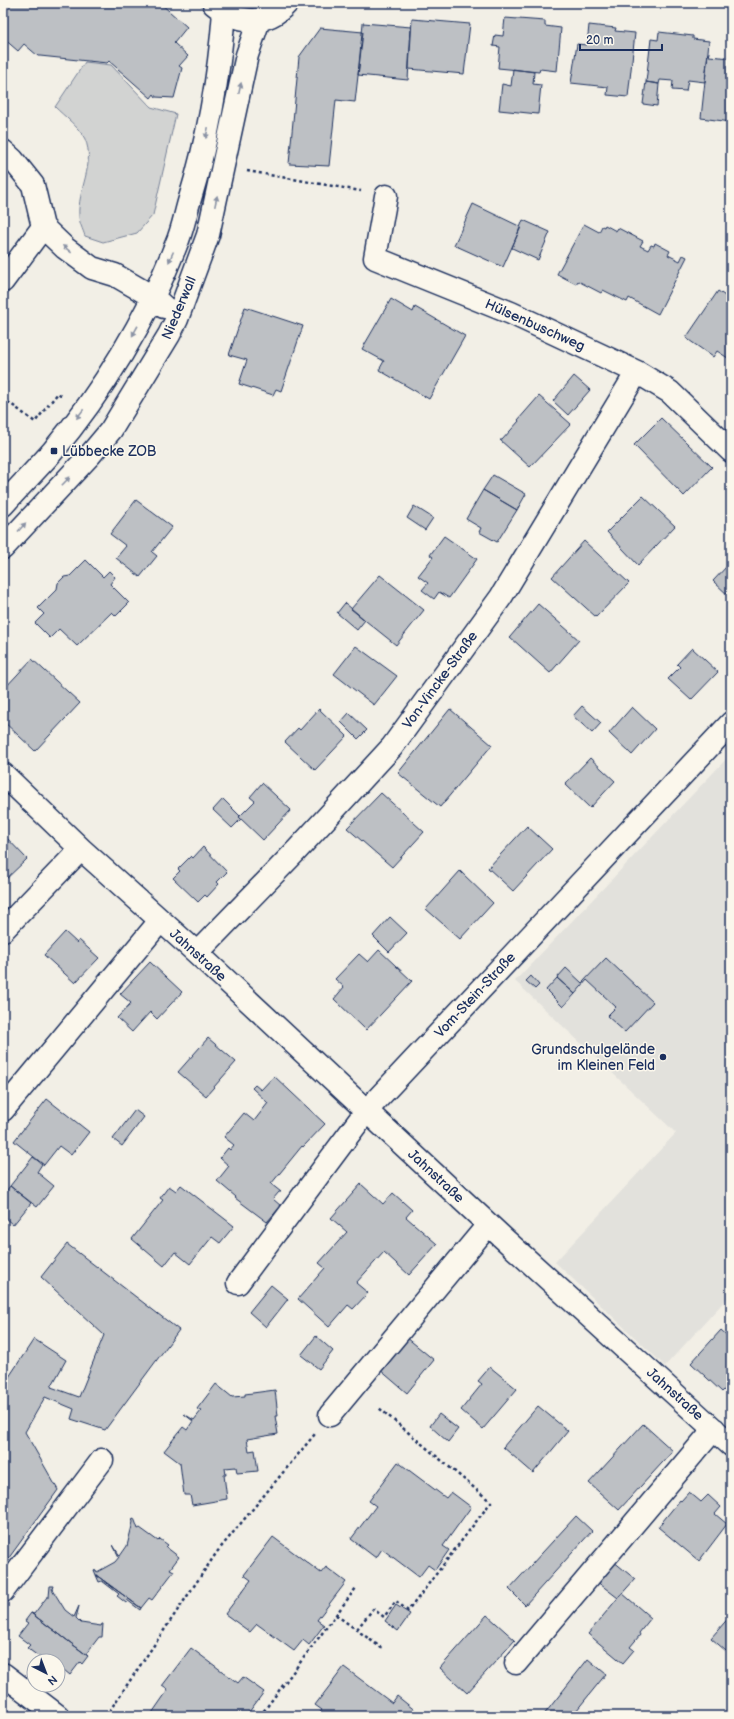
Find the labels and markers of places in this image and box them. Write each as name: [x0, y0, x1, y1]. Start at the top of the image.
place label: Lübbecke ZOB: [62, 443, 157, 460]
marker: Lübbecke ZOB: [49, 446, 59, 456]
place label: Grundschulgelände im Kleinen Feld: [531, 1041, 655, 1074]
marker: Grundschulgelände im Kleinen Feld: [658, 1052, 668, 1062]

